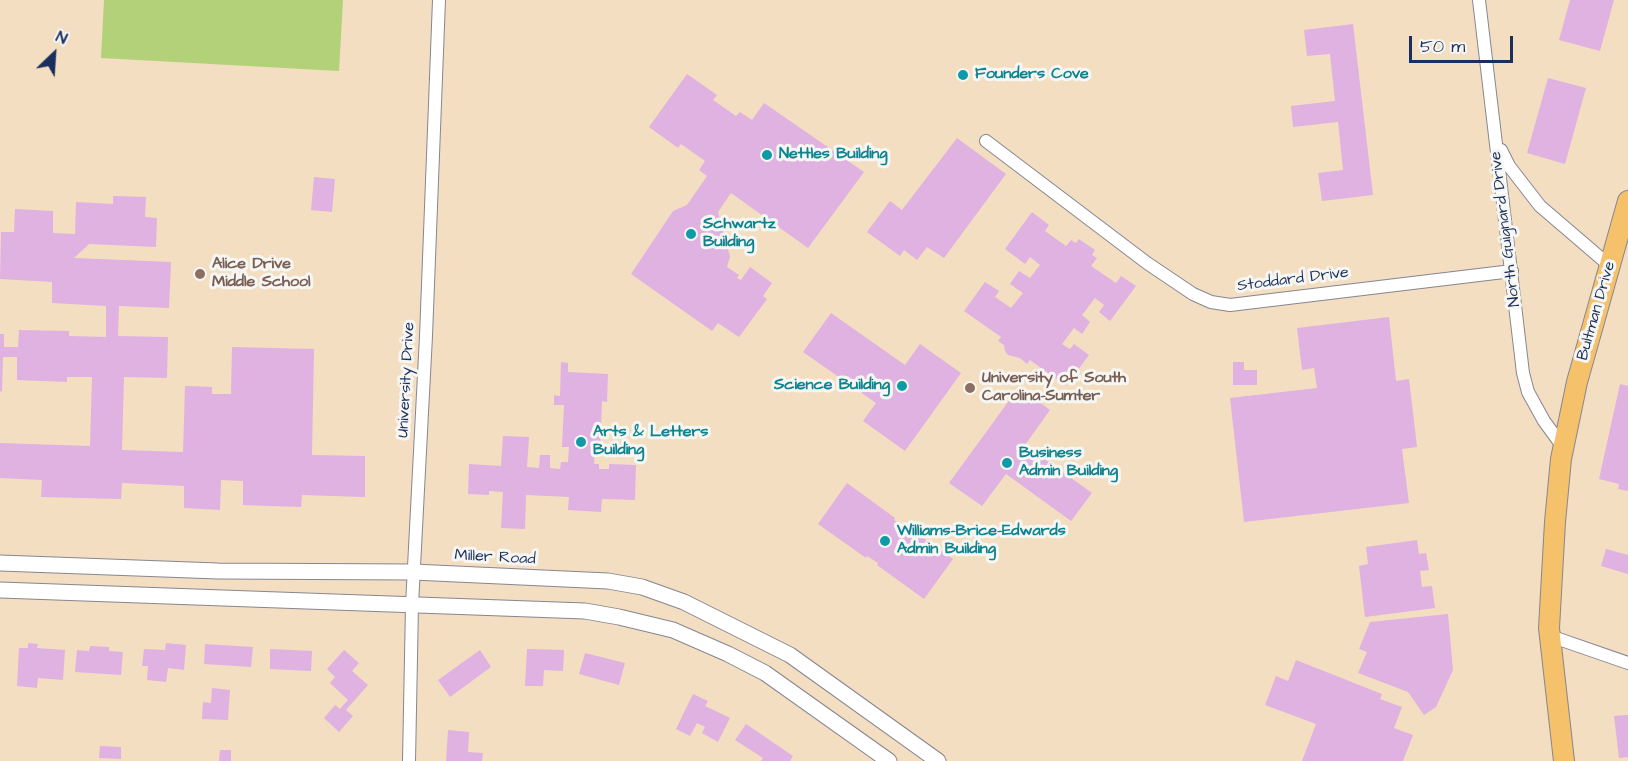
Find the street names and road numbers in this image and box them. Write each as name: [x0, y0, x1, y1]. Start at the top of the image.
street label: North Guignard Drive: [1487, 150, 1525, 308]
street label: Bultman Drive: [1574, 259, 1620, 363]
street label: Stoddard Drive: [1236, 264, 1350, 296]
street label: University Drive: [394, 322, 420, 438]
street label: Miller Road: [454, 546, 536, 570]

